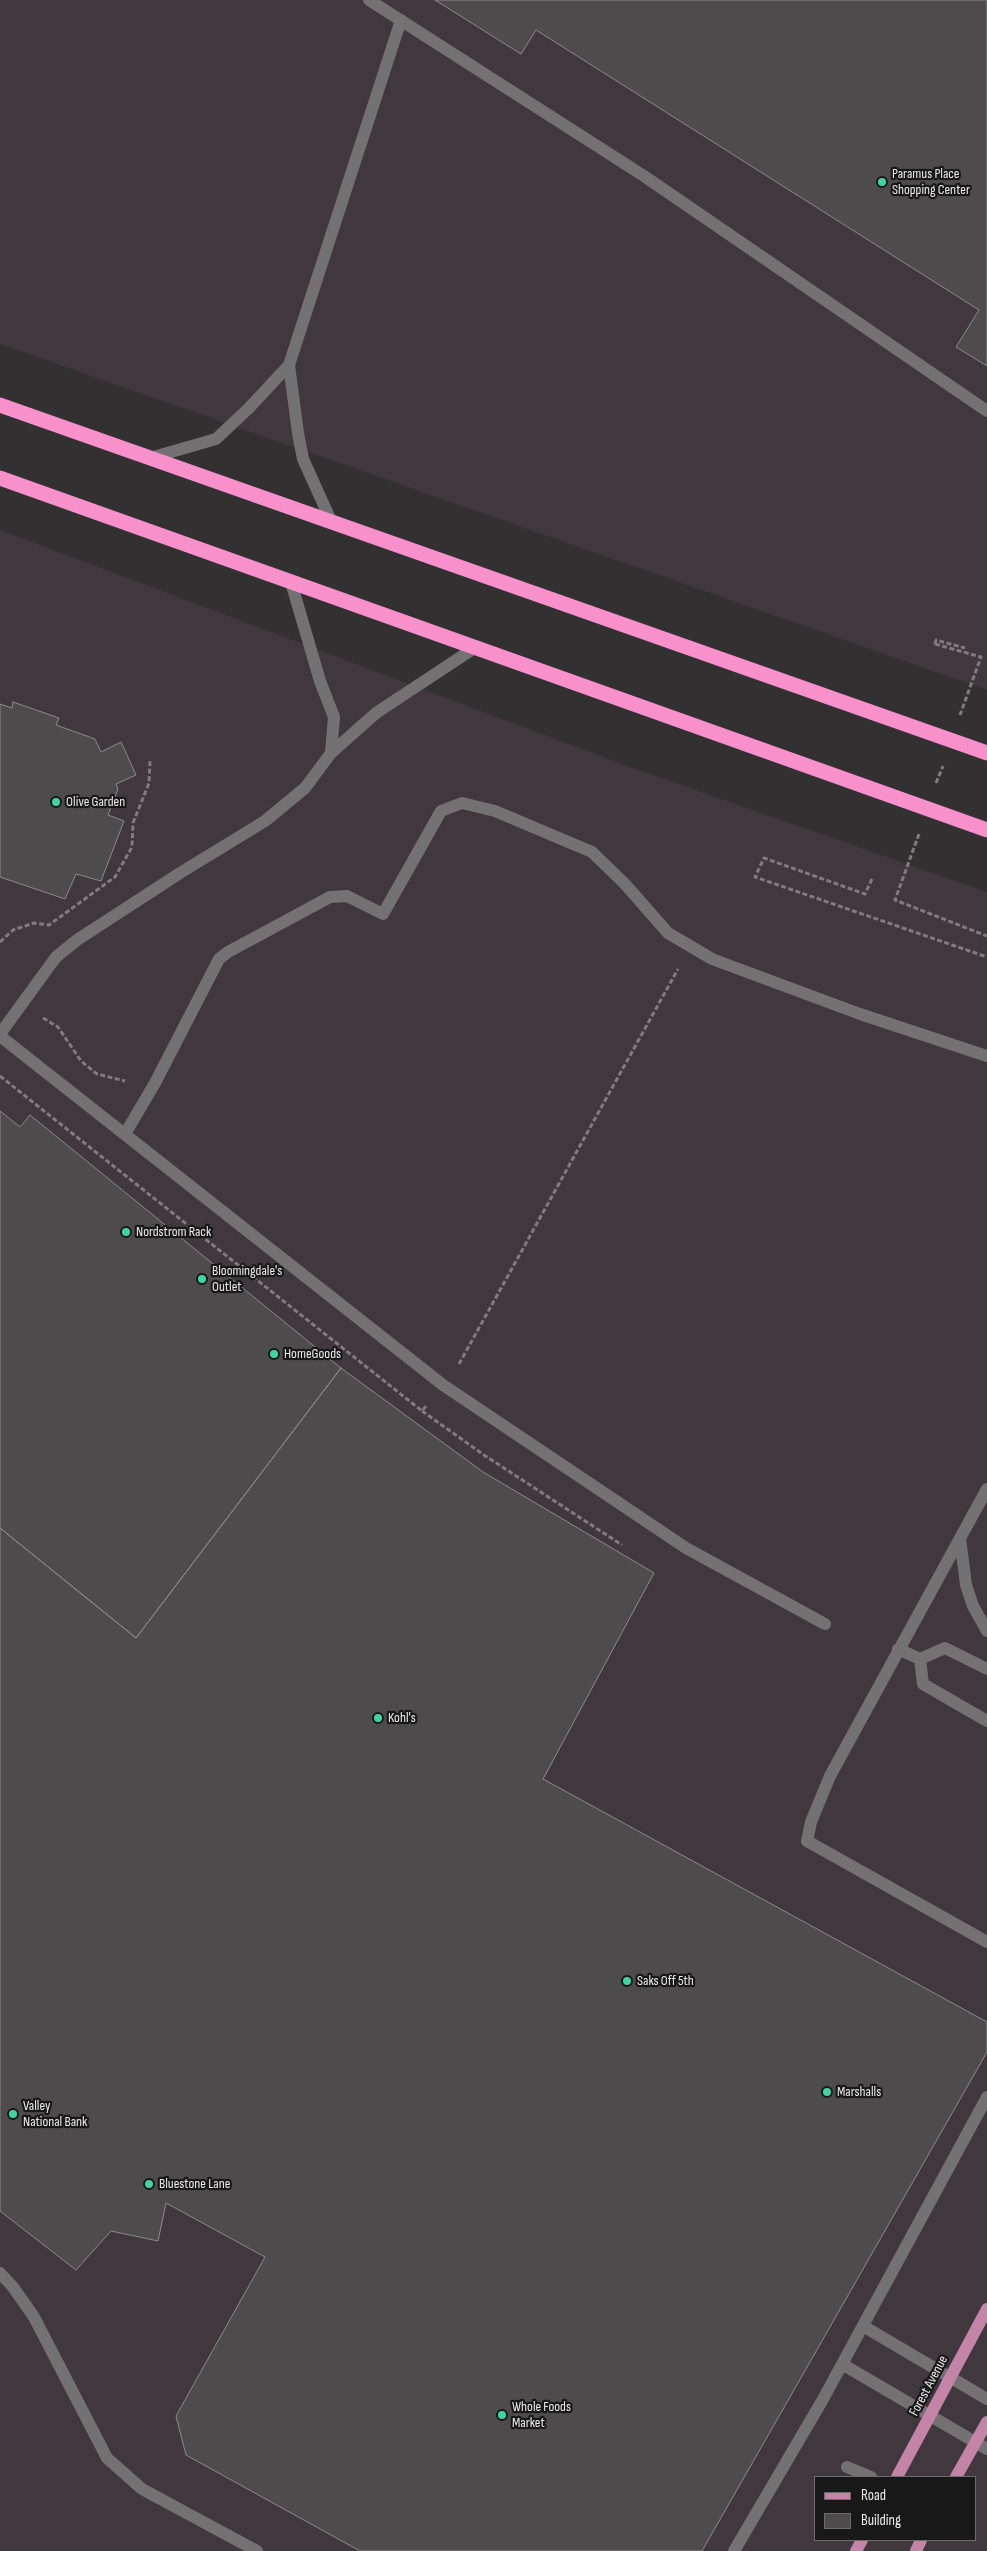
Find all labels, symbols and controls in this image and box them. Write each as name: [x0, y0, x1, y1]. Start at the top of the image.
place label: Paramus Place Shopping Center: [892, 166, 970, 198]
marker: Paramus Place Shopping Center: [876, 176, 888, 188]
place label: Olive Garden: [66, 794, 125, 810]
marker: Olive Garden: [50, 796, 62, 808]
place label: Nordstrom Rack: [136, 1224, 211, 1240]
marker: Nordstrom Rack: [120, 1226, 132, 1238]
place label: Bloomingdale's Outlet: [212, 1263, 282, 1295]
marker: Bloomingdale's Outlet: [196, 1273, 208, 1285]
place label: HomeGoods: [284, 1346, 341, 1362]
marker: HomeGoods: [268, 1348, 280, 1360]
place label: Kohl's: [388, 1710, 416, 1726]
marker: Kohl's: [372, 1712, 384, 1724]
place label: Saks Off 5th: [637, 1973, 694, 1989]
marker: Saks Off 5th: [621, 1975, 633, 1987]
place label: Marshalls: [837, 2084, 881, 2100]
marker: Marshalls: [821, 2086, 833, 2098]
place label: Valley National Bank: [23, 2098, 87, 2130]
marker: Valley National Bank: [7, 2108, 19, 2120]
place label: Bluestone Lane: [159, 2176, 230, 2192]
marker: Bluestone Lane: [143, 2178, 155, 2190]
street label: Forest Avenue: [906, 2353, 952, 2419]
place label: Whole Foods Market: [512, 2399, 571, 2432]
marker: Whole Foods Market: [496, 2409, 508, 2421]
legend: [814, 2476, 977, 2541]
text: Road: [861, 2486, 886, 2505]
text: Building: [861, 2511, 901, 2530]

